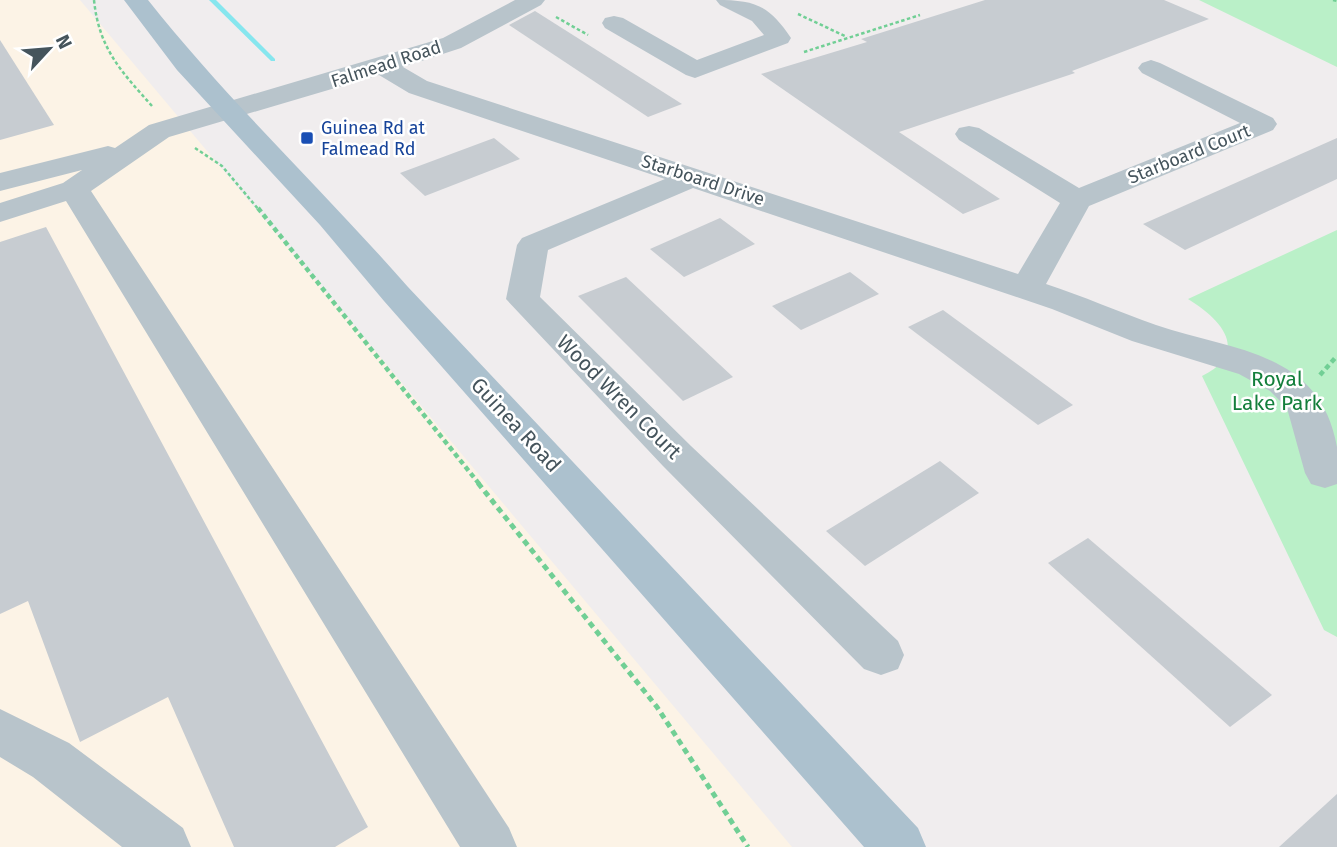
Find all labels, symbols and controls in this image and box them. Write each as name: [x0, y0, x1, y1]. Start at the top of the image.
north arrow: [14, 14, 84, 84]
text: N: [51, 31, 77, 52]
street label: Falmead Road: [328, 36, 444, 92]
place label: Guinea Rd at Falmead Rd: [321, 117, 426, 160]
street label: Starboard Court: [1125, 119, 1254, 189]
marker: Guinea Rd at Falmead Rd: [299, 130, 315, 146]
street label: Starboard Drive: [639, 150, 767, 210]
street label: Wood Wren Court: [551, 329, 687, 465]
park label: Royal Lake Park: [1232, 366, 1323, 416]
street label: Guinea Road: [465, 372, 567, 478]

